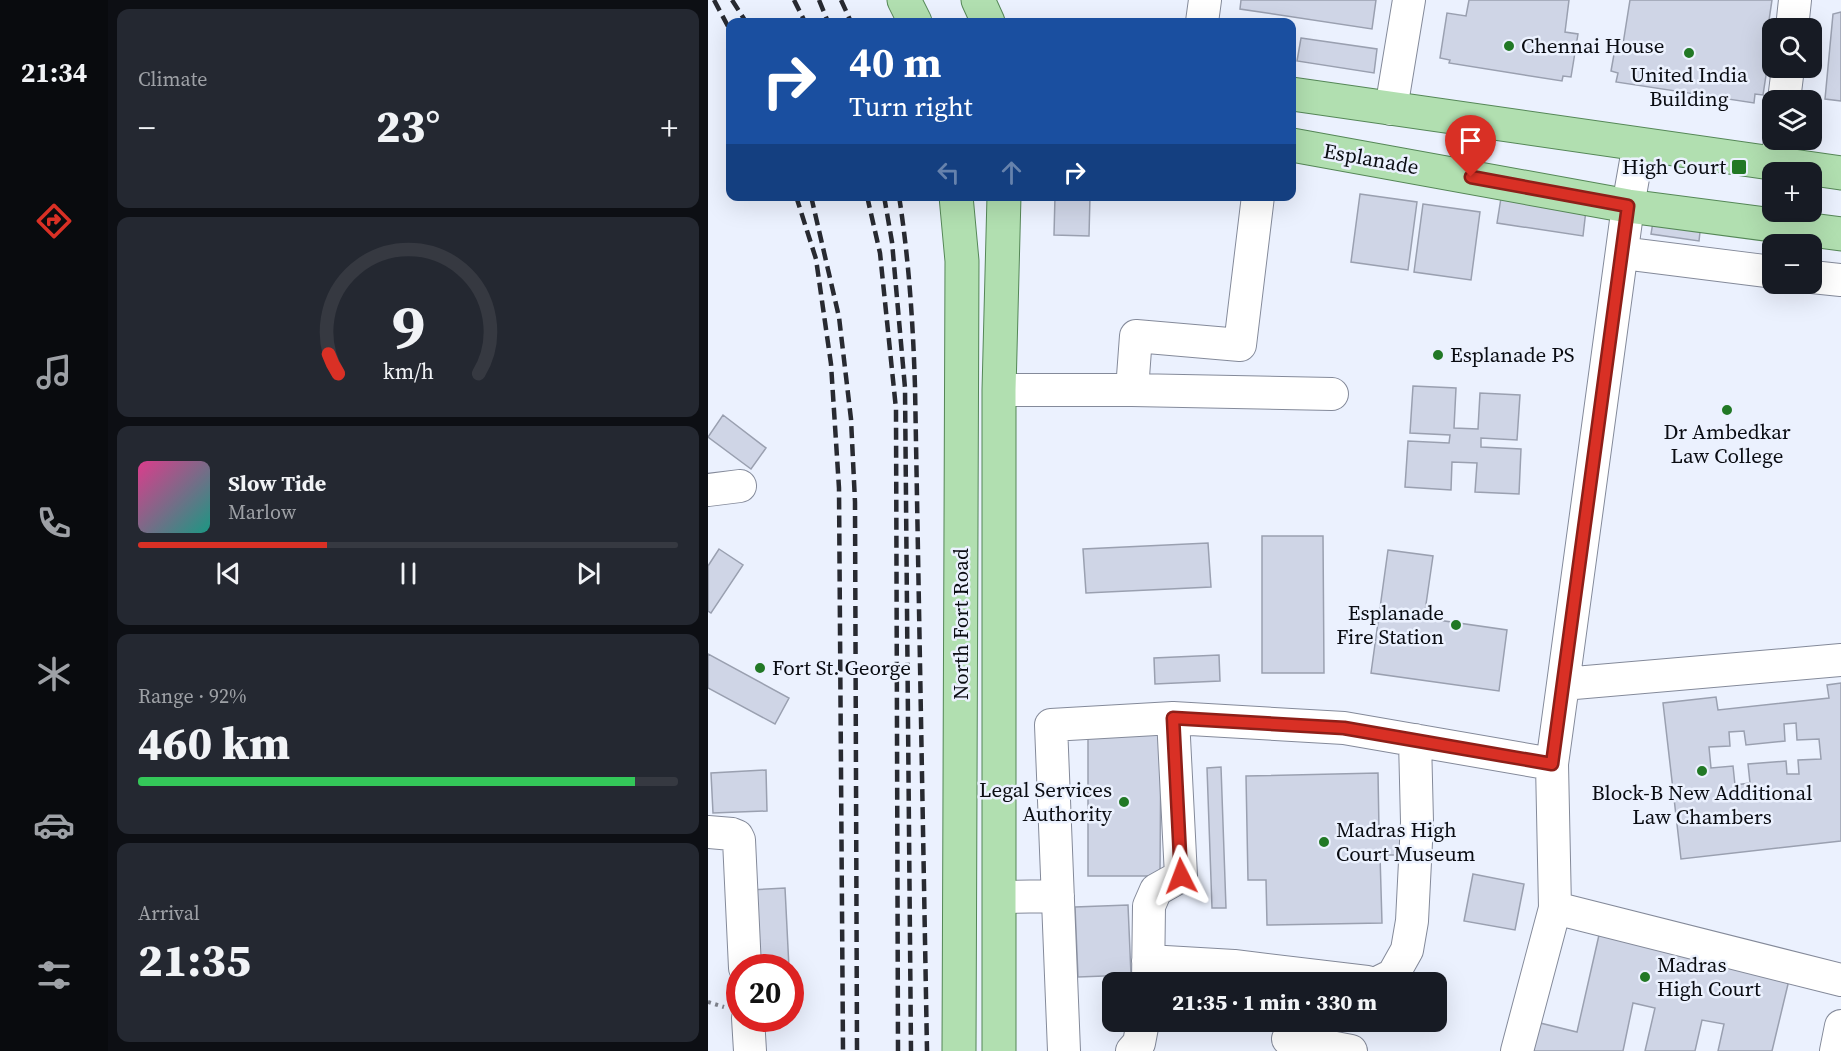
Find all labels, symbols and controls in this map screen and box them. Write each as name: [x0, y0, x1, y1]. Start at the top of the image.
map controls: [1762, 18, 1822, 294]
button: search: [1762, 18, 1822, 78]
place label: Chennai House: [1521, 31, 1664, 60]
text: 40 m: [849, 33, 942, 91]
marker: Chennai House: [1502, 39, 1516, 53]
icon: right: [750, 42, 828, 120]
marker: United India Building: [1682, 46, 1696, 60]
text: 21:34: [21, 54, 87, 91]
place label: United India Building: [1630, 60, 1748, 113]
text: Climate: [138, 65, 207, 93]
text: Turn right: [849, 88, 973, 125]
button: layers: [1762, 90, 1822, 150]
text: 23°: [376, 95, 440, 157]
text: −: [138, 105, 156, 150]
text: +: [660, 105, 678, 150]
pin: [1445, 115, 1496, 177]
icon: arrive: [1454, 124, 1487, 157]
street label: Esplanade: [1321, 136, 1421, 181]
place label: High Court: [1622, 152, 1726, 181]
icon: left: [932, 156, 965, 189]
icon: ahead: [995, 156, 1028, 189]
icon: right: [1058, 156, 1091, 189]
marker: High Court: [1730, 158, 1748, 176]
button: +: [1762, 162, 1822, 222]
icon: directions: [33, 200, 75, 242]
button: −: [1762, 234, 1822, 294]
text: 9: [391, 283, 425, 369]
place label: Esplanade PS: [1450, 340, 1575, 369]
marker: Esplanade PS: [1431, 348, 1445, 362]
icon: music: [33, 351, 75, 393]
text: km/h: [382, 358, 434, 387]
marker: Dr Ambedkar Law College: [1720, 403, 1734, 417]
place label: Dr Ambedkar Law College: [1663, 417, 1791, 470]
text: Slow Tide: [228, 468, 326, 498]
text: Marlow: [228, 498, 296, 526]
icon: phone: [33, 502, 75, 544]
street label: North Fort Road: [946, 548, 975, 700]
icon: previous: [212, 557, 245, 590]
icon: pause: [392, 557, 425, 590]
icon: next: [572, 557, 605, 590]
place label: Esplanade Fire Station: [1336, 598, 1444, 651]
marker: Esplanade Fire Station: [1449, 618, 1463, 632]
icon: climate: [33, 653, 75, 695]
place label: Fort St. George: [772, 653, 911, 682]
marker: Fort St. George: [753, 661, 767, 675]
text: Range · 92%: [138, 682, 247, 710]
text: 460 km: [138, 712, 290, 774]
marker: Block-B New Additional Law Chambers: [1695, 764, 1709, 778]
place label: Legal Services Authority: [979, 775, 1112, 828]
place label: Block-B New Additional Law Chambers: [1591, 778, 1813, 831]
marker: Legal Services Authority: [1117, 795, 1131, 809]
icon: car: [33, 804, 75, 846]
place label: Madras High Court Museum: [1336, 815, 1476, 868]
marker: Madras High Court Museum: [1317, 835, 1331, 849]
position arrow: [1149, 844, 1213, 908]
text: Arrival: [138, 899, 200, 927]
text: 21:35: [138, 929, 251, 991]
place label: Madras High Court: [1657, 950, 1761, 1003]
icon: filters: [33, 954, 75, 996]
speed limit sign: 20: [726, 954, 804, 1032]
marker: Madras High Court: [1638, 970, 1652, 984]
text: 21:35 · 1 min · 330 m: [1172, 987, 1377, 1017]

